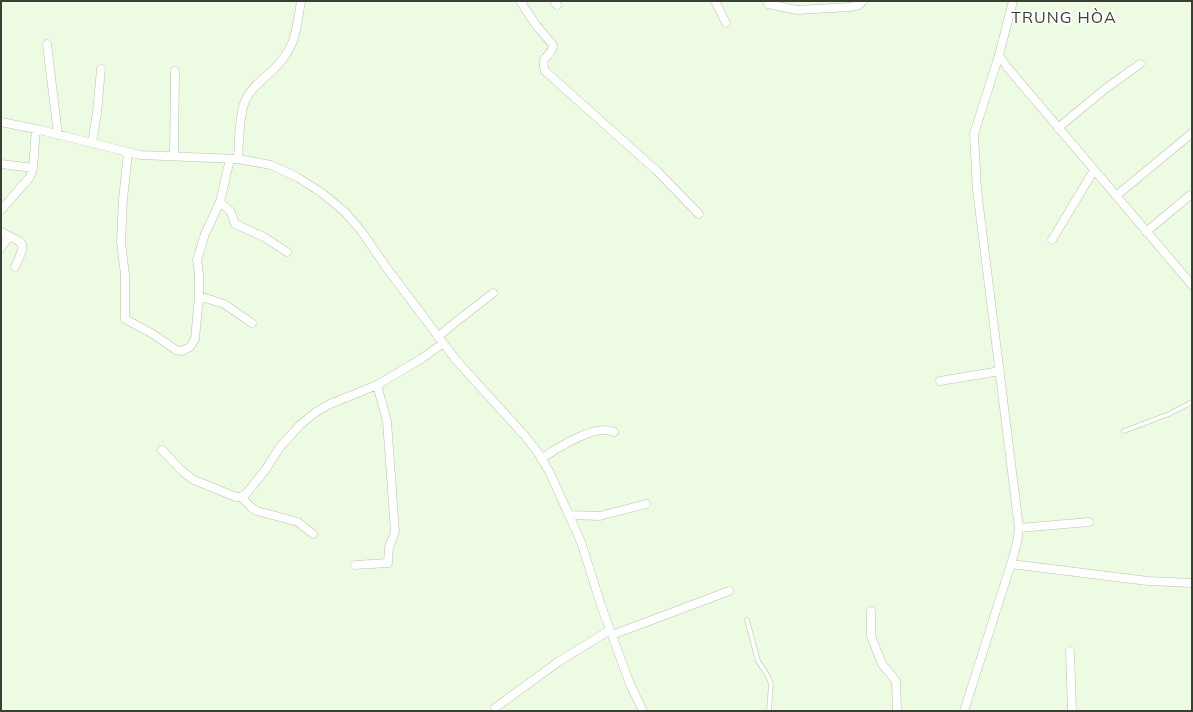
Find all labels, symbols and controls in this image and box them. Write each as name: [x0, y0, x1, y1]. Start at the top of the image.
district label: TRUNG HÒA: [1011, 7, 1117, 27]

